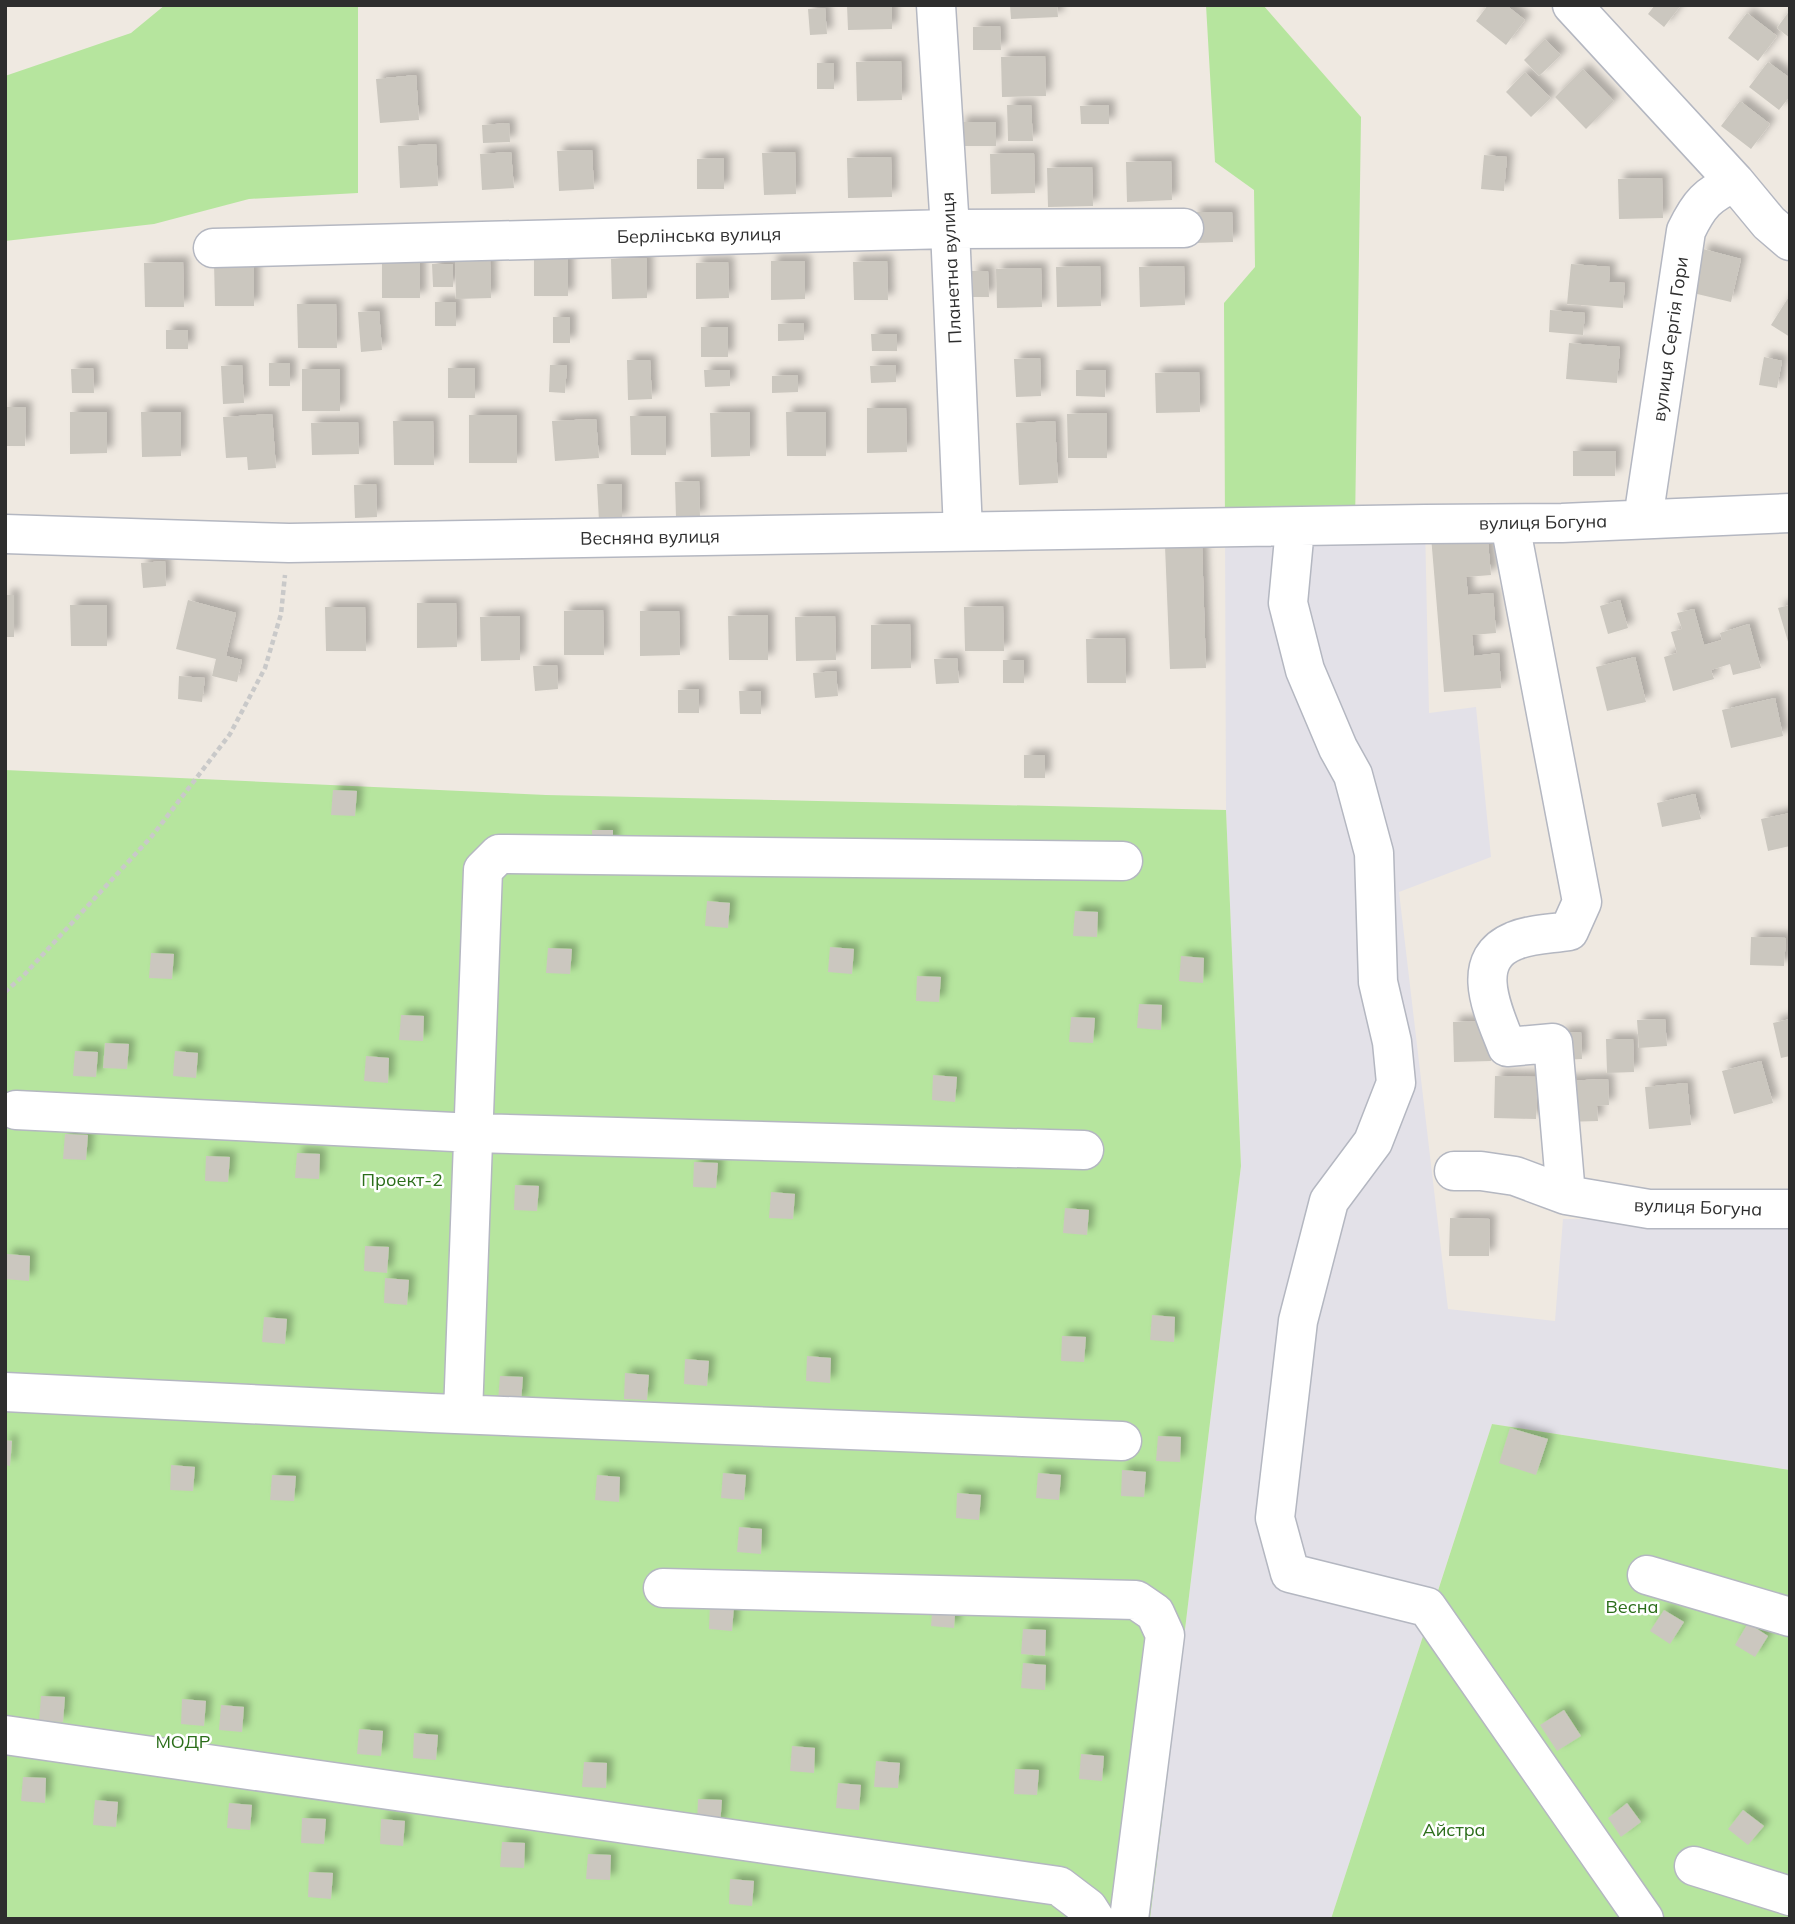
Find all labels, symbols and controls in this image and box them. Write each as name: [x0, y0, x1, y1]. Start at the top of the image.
street label: Планетна вулиця: [936, 191, 966, 345]
street label: Берлінська вулиця: [617, 222, 781, 248]
street label: вулиця Сергія Гори: [1647, 255, 1693, 423]
street label: вулиця Богуна: [1479, 509, 1607, 535]
street label: Весняна вулиця: [580, 524, 720, 550]
park label: Проект-2: [361, 1168, 443, 1191]
street label: вулиця Богуна: [1634, 1193, 1762, 1221]
park label: Весна: [1605, 1595, 1659, 1618]
park label: МОДР: [155, 1730, 211, 1753]
park label: Айстра: [1422, 1818, 1486, 1841]

